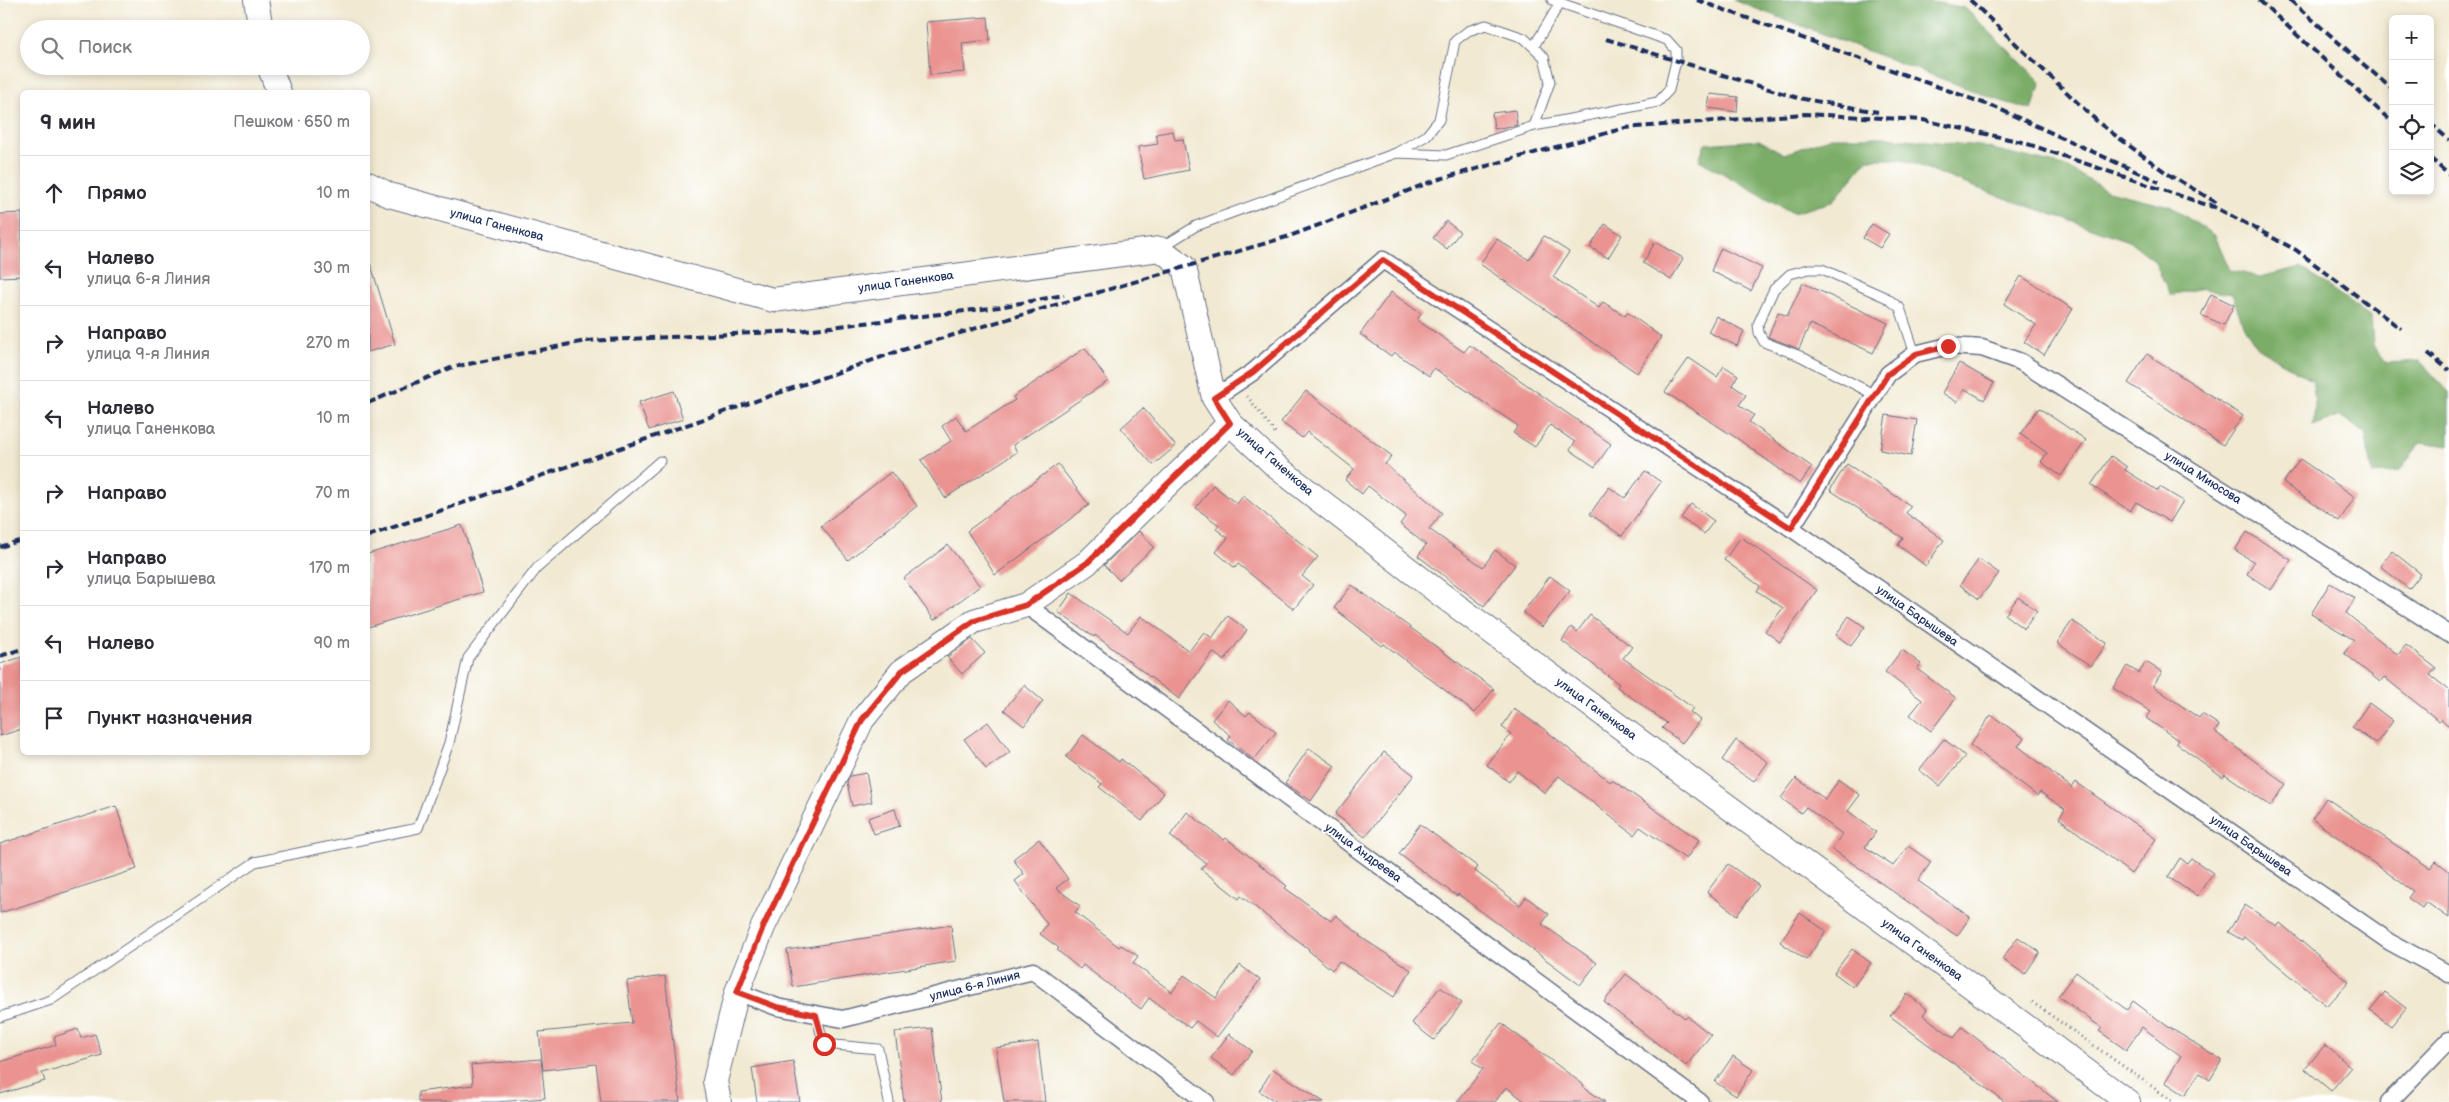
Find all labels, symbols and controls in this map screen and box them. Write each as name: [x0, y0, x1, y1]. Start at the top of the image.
map controls: [2389, 15, 2434, 195]
button: +: [2389, 15, 2434, 60]
search box: [20, 20, 370, 75]
icon: search: [38, 34, 66, 62]
text: Поиск: [78, 36, 132, 59]
button: −: [2389, 60, 2434, 105]
button: locate: [2389, 105, 2434, 150]
text: 9 мин: [40, 110, 96, 135]
text: Пешком · 650 m: [233, 113, 350, 132]
button: layers: [2389, 150, 2434, 195]
icon: ahead: [40, 179, 68, 207]
text: Прямо: [87, 182, 147, 205]
text: 10 m: [317, 184, 350, 203]
street label: улица Ганенкова: [449, 205, 545, 245]
text: Налево: [87, 247, 154, 270]
icon: left: [40, 254, 68, 282]
text: 30 m: [313, 259, 350, 278]
street label: улица Ганенкова: [857, 268, 955, 296]
text: улица 6-я Линия: [87, 270, 210, 289]
text: Направо: [87, 322, 167, 345]
icon: right: [40, 329, 68, 357]
text: 270 m: [306, 334, 350, 353]
route end: [1937, 335, 1960, 358]
text: улица 9-я Линия: [87, 345, 210, 364]
text: Налево: [87, 397, 154, 420]
icon: left: [40, 404, 68, 432]
text: 10 m: [317, 409, 350, 428]
text: улица Ганенкова: [87, 420, 215, 439]
street label: улица Ганенкова: [1234, 425, 1316, 499]
street label: улица Миюсова: [2162, 448, 2244, 508]
icon: right: [40, 479, 68, 507]
text: Направо: [87, 482, 167, 505]
text: 70 m: [315, 484, 350, 503]
text: Направо: [87, 547, 167, 570]
icon: right: [40, 554, 68, 582]
text: 170 m: [309, 559, 350, 578]
text: улица Барышева: [87, 570, 216, 589]
street label: улица Барышева: [1873, 582, 1961, 650]
icon: left: [40, 629, 68, 657]
text: Налево: [87, 632, 154, 655]
text: 90 m: [314, 634, 350, 653]
street label: улица Ганенкова: [1553, 675, 1639, 743]
icon: arrive: [40, 704, 68, 732]
text: Пункт назначения: [87, 707, 252, 730]
street label: улица Барышева: [2207, 812, 2295, 880]
street label: улица Андреева: [1322, 820, 1404, 886]
street label: улица Ганенкова: [1879, 916, 1965, 984]
street label: улица 6-я Линия: [928, 967, 1022, 1004]
route start: [813, 1033, 836, 1056]

